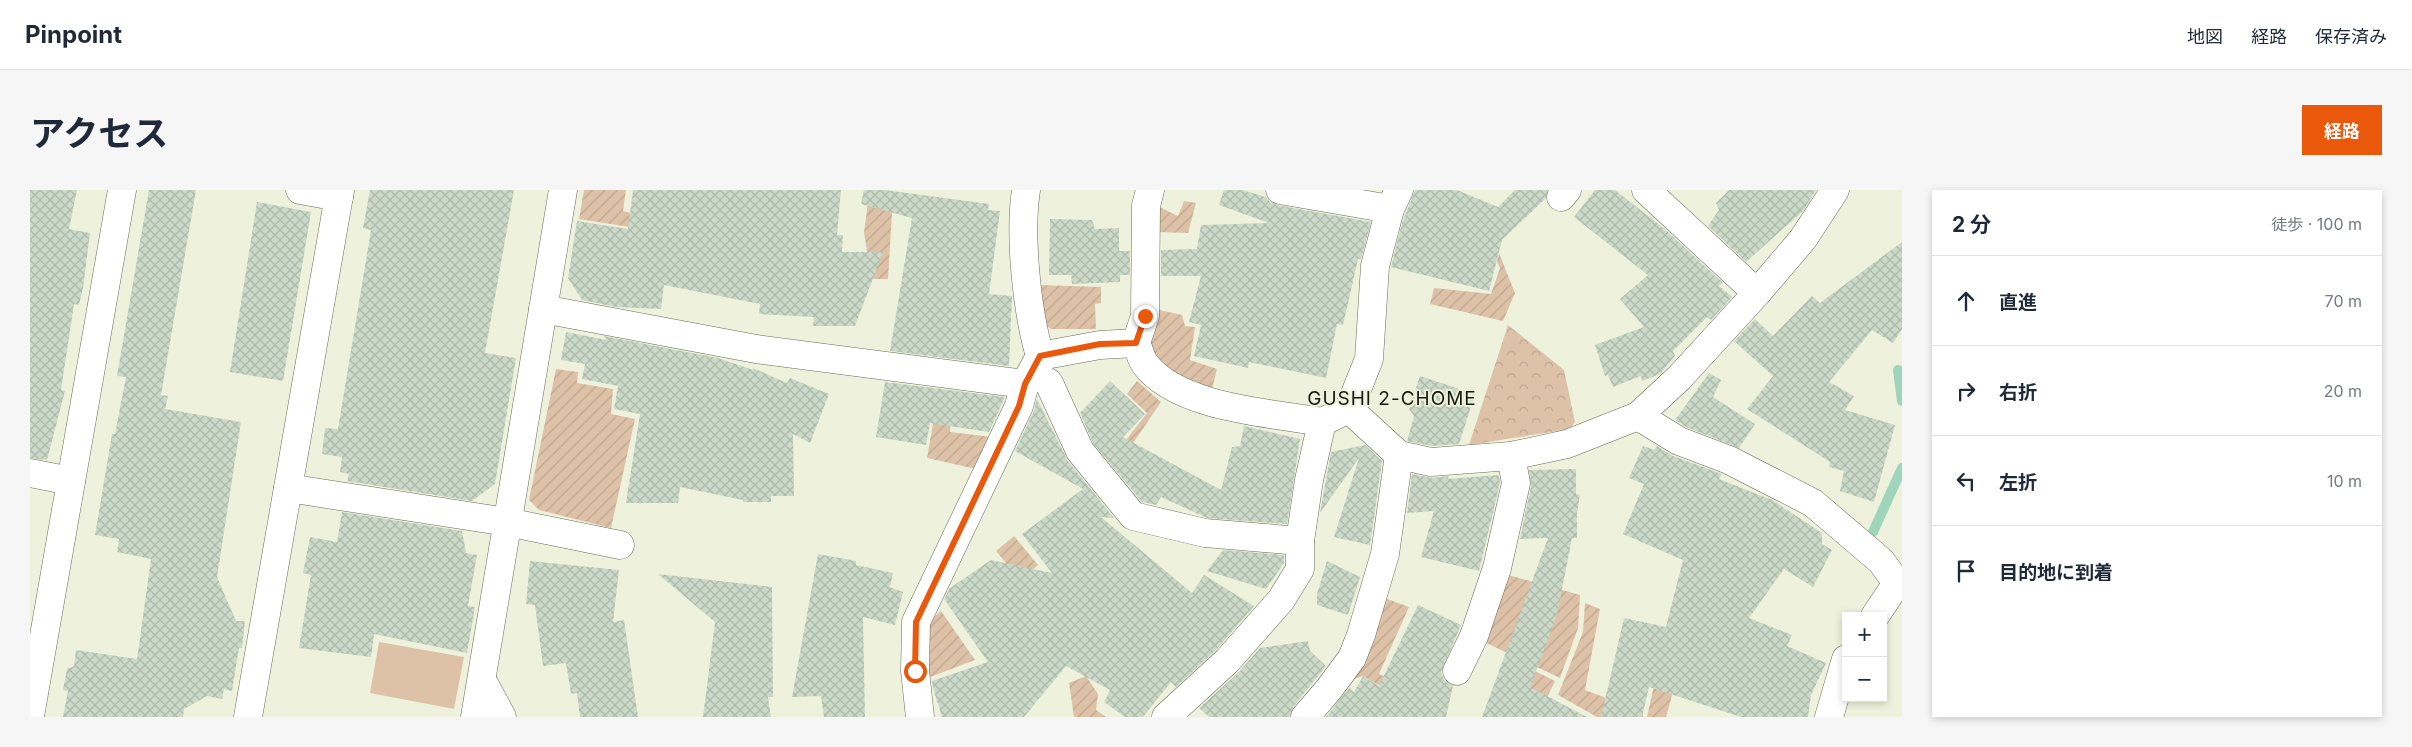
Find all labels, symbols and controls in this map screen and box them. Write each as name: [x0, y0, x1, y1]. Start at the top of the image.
text: Pinpoint: [25, 20, 122, 49]
text: 地図: [2187, 26, 2223, 47]
text: 経路: [2251, 26, 2287, 47]
text: 保存済み: [2315, 26, 2387, 47]
button: 経路: [2302, 105, 2382, 155]
text: アクセス: [30, 112, 168, 154]
text: 2 分: [1952, 212, 1991, 237]
text: 徒歩 · 100 m: [2271, 214, 2362, 234]
icon: ahead: [1952, 287, 1980, 315]
text: 直進: [1999, 291, 2037, 314]
text: 70 m: [2325, 291, 2362, 311]
route end: [1134, 305, 1157, 328]
icon: right: [1952, 377, 1980, 405]
text: 右折: [1999, 381, 2037, 404]
text: 20 m: [2324, 381, 2362, 401]
district label: GUSHI 2-CHOME: [1307, 387, 1477, 410]
icon: left: [1952, 467, 1980, 495]
text: 左折: [1999, 471, 2037, 494]
text: 10 m: [2327, 471, 2362, 491]
icon: arrive: [1952, 557, 1980, 585]
text: 目的地に到着: [1999, 561, 2113, 584]
map controls: [1842, 612, 1887, 702]
button: +: [1842, 612, 1887, 657]
button: −: [1842, 657, 1887, 702]
route start: [904, 660, 927, 683]

